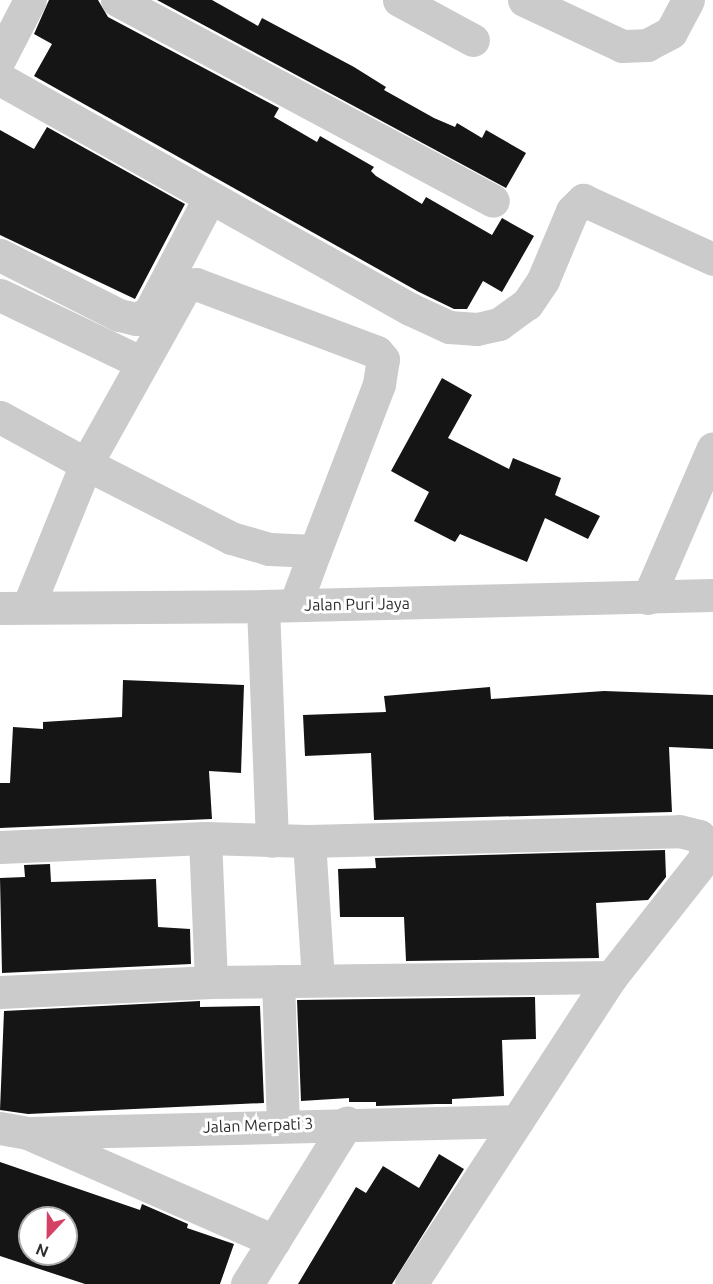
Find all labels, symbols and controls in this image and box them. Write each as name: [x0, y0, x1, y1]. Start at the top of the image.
street label: Jalan Puri Jaya: [304, 593, 410, 615]
street label: Jalan Merpati 3: [202, 1113, 314, 1137]
north arrow: [18, 1206, 78, 1266]
text: N: [33, 1240, 51, 1261]

